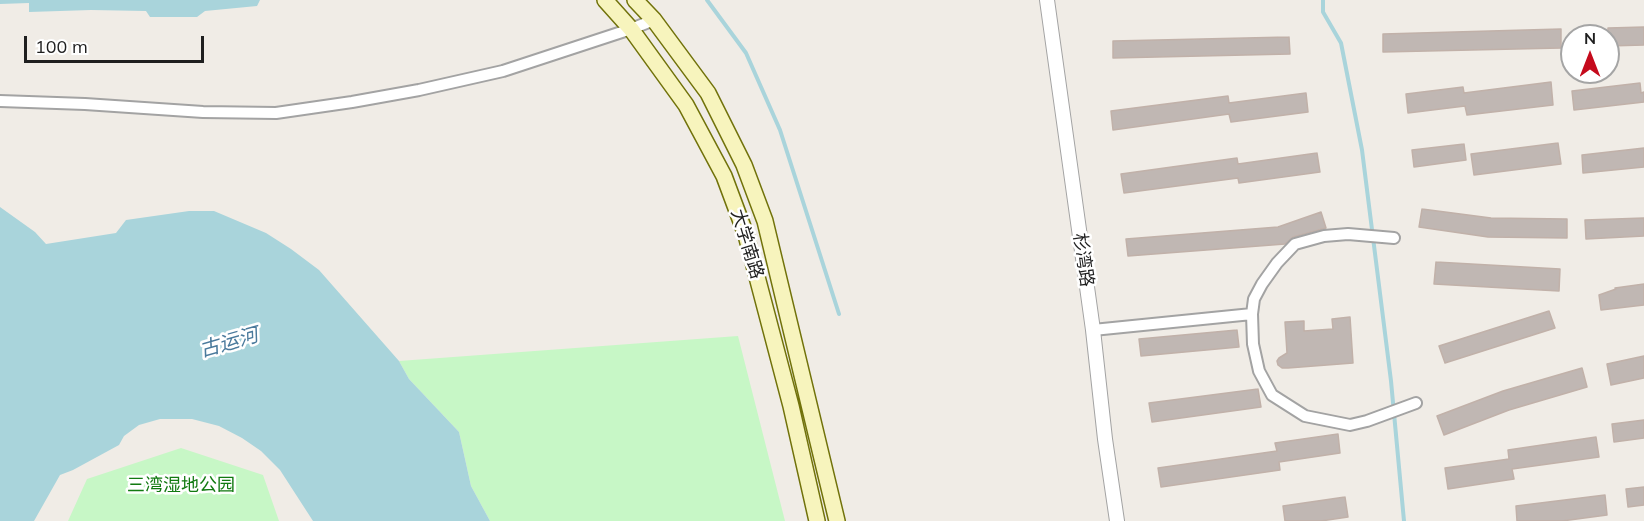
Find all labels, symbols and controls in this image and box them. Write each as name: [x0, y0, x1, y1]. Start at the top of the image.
scale bar: [27, 24, 207, 62]
north arrow: [1560, 24, 1620, 84]
text: N: [1584, 28, 1596, 48]
text: 100 m: [35, 35, 88, 58]
street label: 大学南路: [726, 206, 768, 282]
street label: 杉湾路: [1069, 232, 1097, 288]
water label: 古运河: [197, 323, 261, 363]
park label: 三湾湿地公园: [127, 475, 235, 497]

